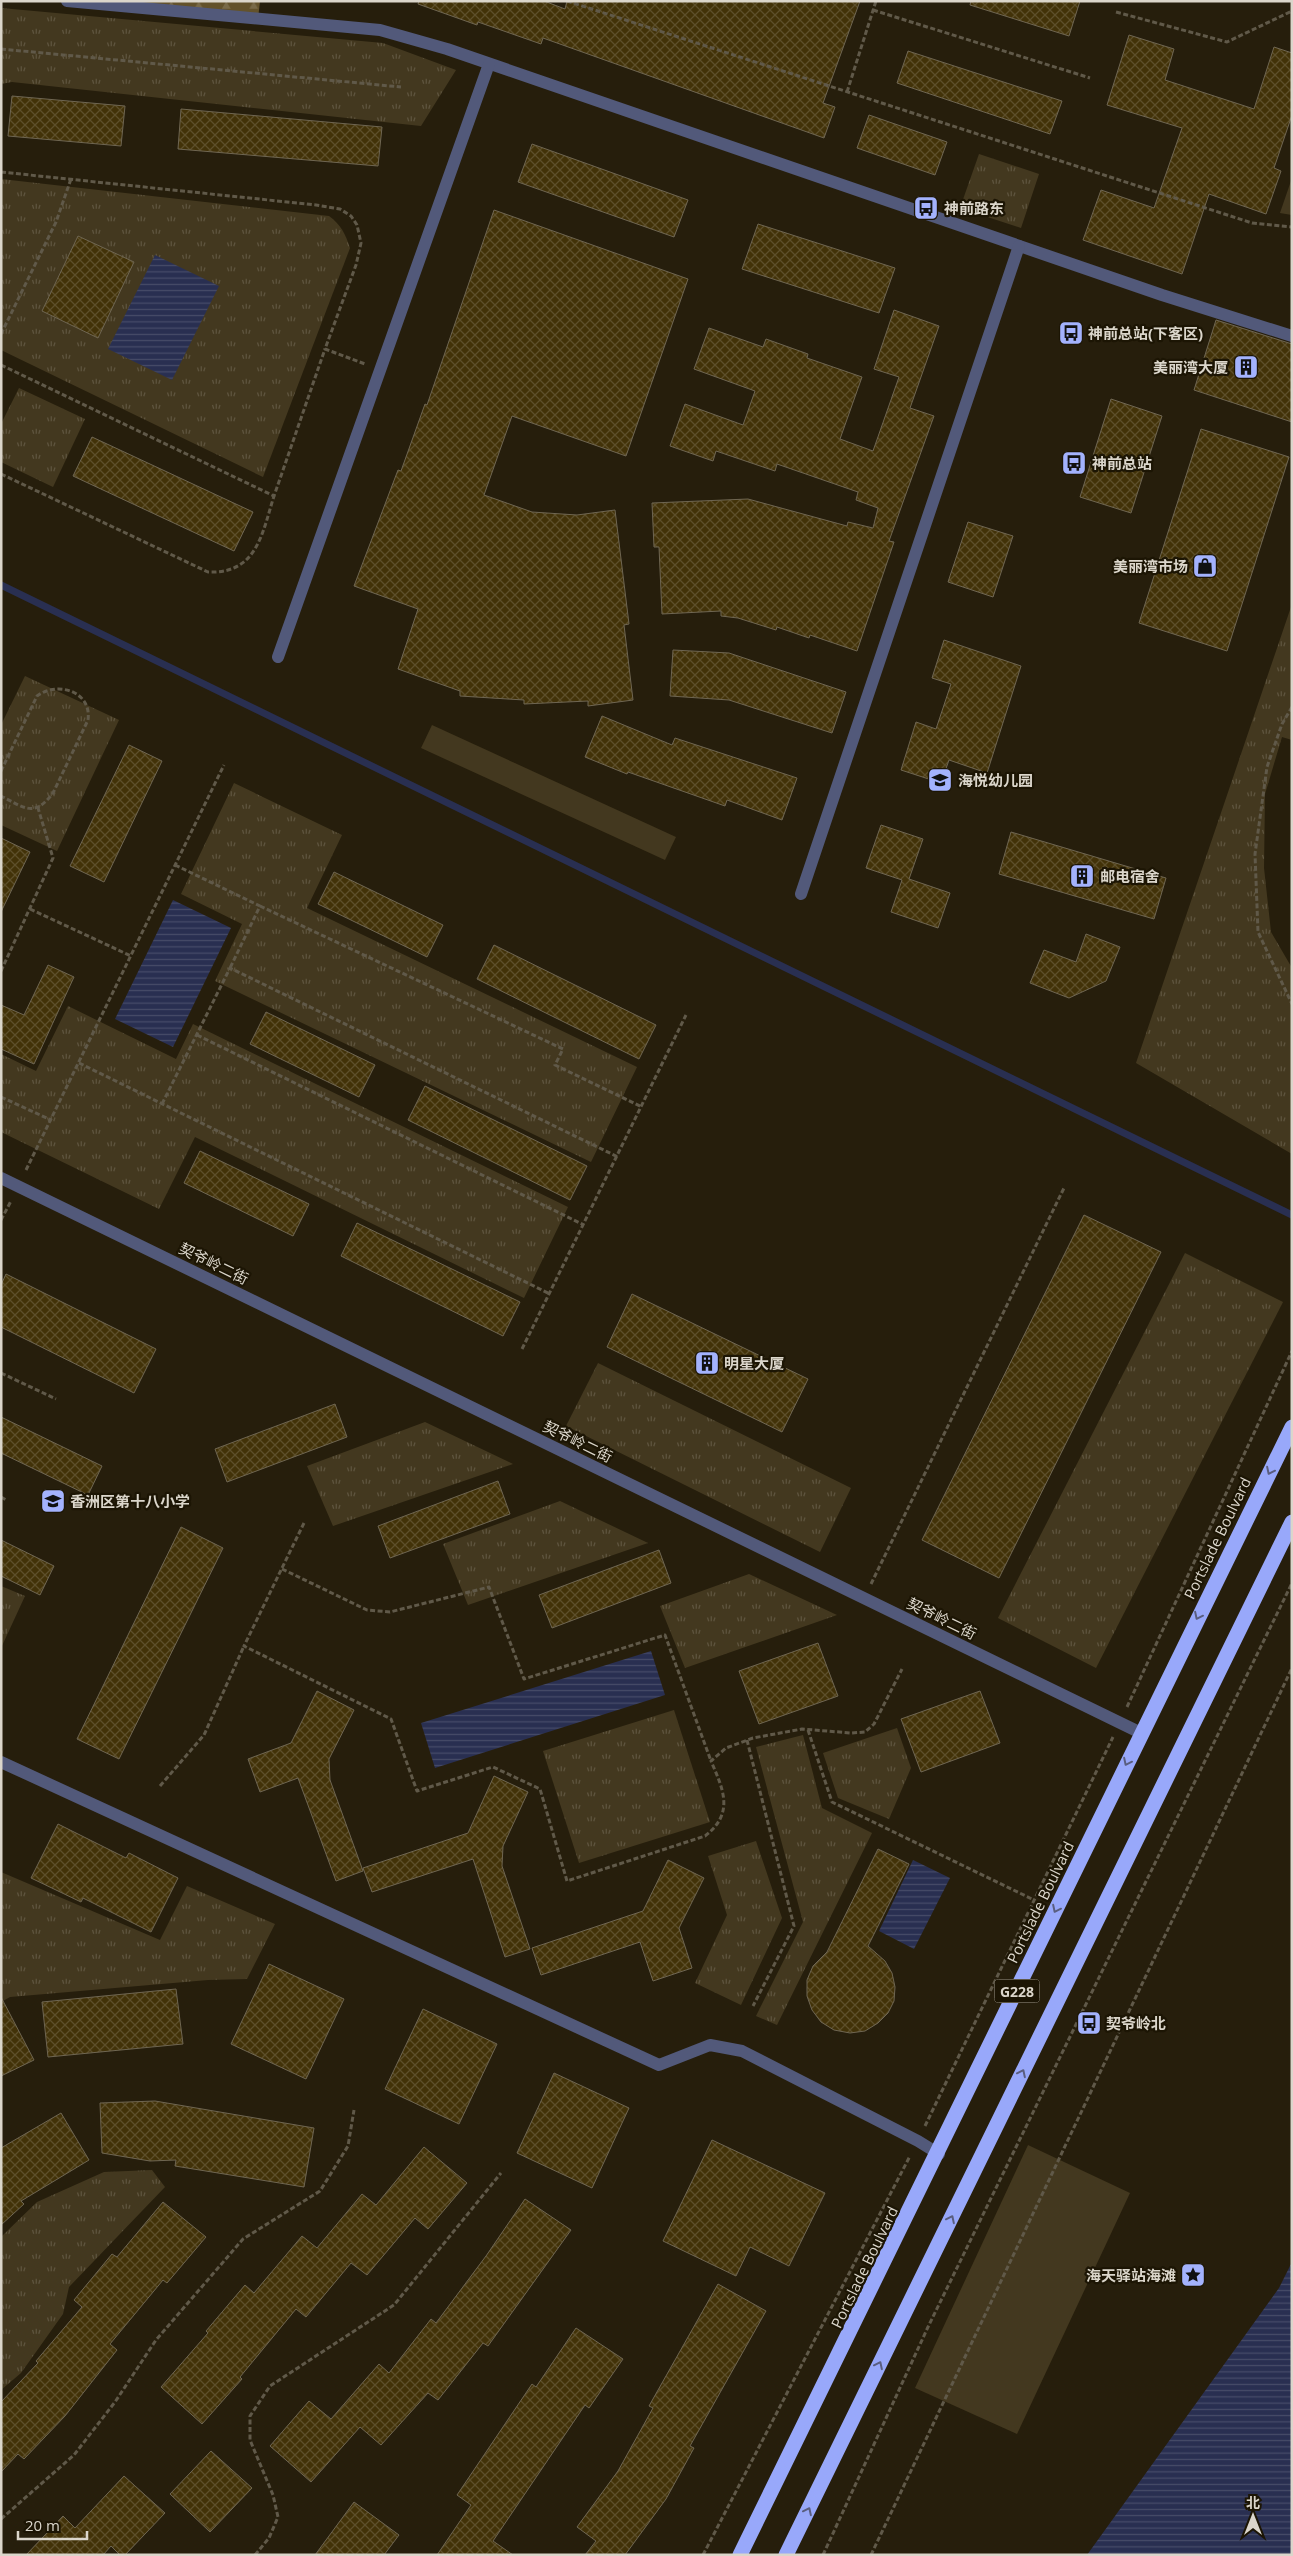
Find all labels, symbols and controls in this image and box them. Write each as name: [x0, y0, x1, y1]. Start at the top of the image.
bus stop icon: 神前路东: [913, 195, 939, 221]
place label: 神前路东: [944, 198, 1004, 218]
bus stop icon: 神前总站(下客区): [1058, 320, 1084, 346]
place label: 神前总站(下客区): [1088, 323, 1203, 343]
building icon: 美丽湾大厦: [1233, 354, 1259, 380]
place label: 美丽湾大厦: [1153, 357, 1228, 377]
bus stop icon: 神前总站: [1061, 450, 1087, 476]
place label: 神前总站: [1092, 453, 1152, 473]
shop icon: 美丽湾市场: [1192, 553, 1218, 579]
place label: 美丽湾市场: [1113, 556, 1188, 576]
school or university icon: 海悦幼儿园: [927, 767, 953, 793]
place label: 海悦幼儿园: [958, 770, 1033, 790]
building icon: 邮电宿舍: [1069, 863, 1095, 889]
place label: 邮电宿舍: [1100, 866, 1160, 886]
street label: 契爷岭二街: [176, 1238, 252, 1288]
building icon: 明星大厦: [694, 1350, 720, 1376]
place label: 明星大厦: [724, 1353, 784, 1373]
street label: 契爷岭二街: [540, 1416, 616, 1466]
one-way arrow: [1266, 1465, 1276, 1474]
street label: Portslade Boulvard: [1179, 1474, 1255, 1602]
school or university icon: 香洲区第十八小学: [40, 1488, 66, 1514]
place label: 香洲区第十八小学: [70, 1491, 190, 1511]
street label: 契爷岭二街: [904, 1593, 980, 1643]
one-way arrow: [1194, 1611, 1204, 1620]
one-way arrow: [1123, 1757, 1133, 1766]
street label: Portslade Boulvard: [1002, 1838, 1078, 1966]
one-way arrow: [1053, 1903, 1063, 1912]
road number: G228: [994, 1980, 1040, 2002]
bus stop icon: 契爷岭北: [1076, 2010, 1102, 2036]
place label: 契爷岭北: [1106, 2013, 1166, 2033]
one-way arrow: [1016, 2069, 1026, 2078]
street label: Portslade Boulvard: [826, 2203, 902, 2331]
one-way arrow: [944, 2215, 955, 2224]
place icon: 海天驿站海滩: [1180, 2262, 1206, 2288]
place label: 海天驿站海滩: [1086, 2265, 1176, 2285]
one-way arrow: [873, 2361, 883, 2370]
north arrow: [1228, 2491, 1278, 2541]
text: 北: [1246, 2493, 1260, 2512]
one-way arrow: [801, 2507, 812, 2516]
scale bar: [18, 2508, 86, 2540]
text: 20 m: [25, 2515, 60, 2535]

